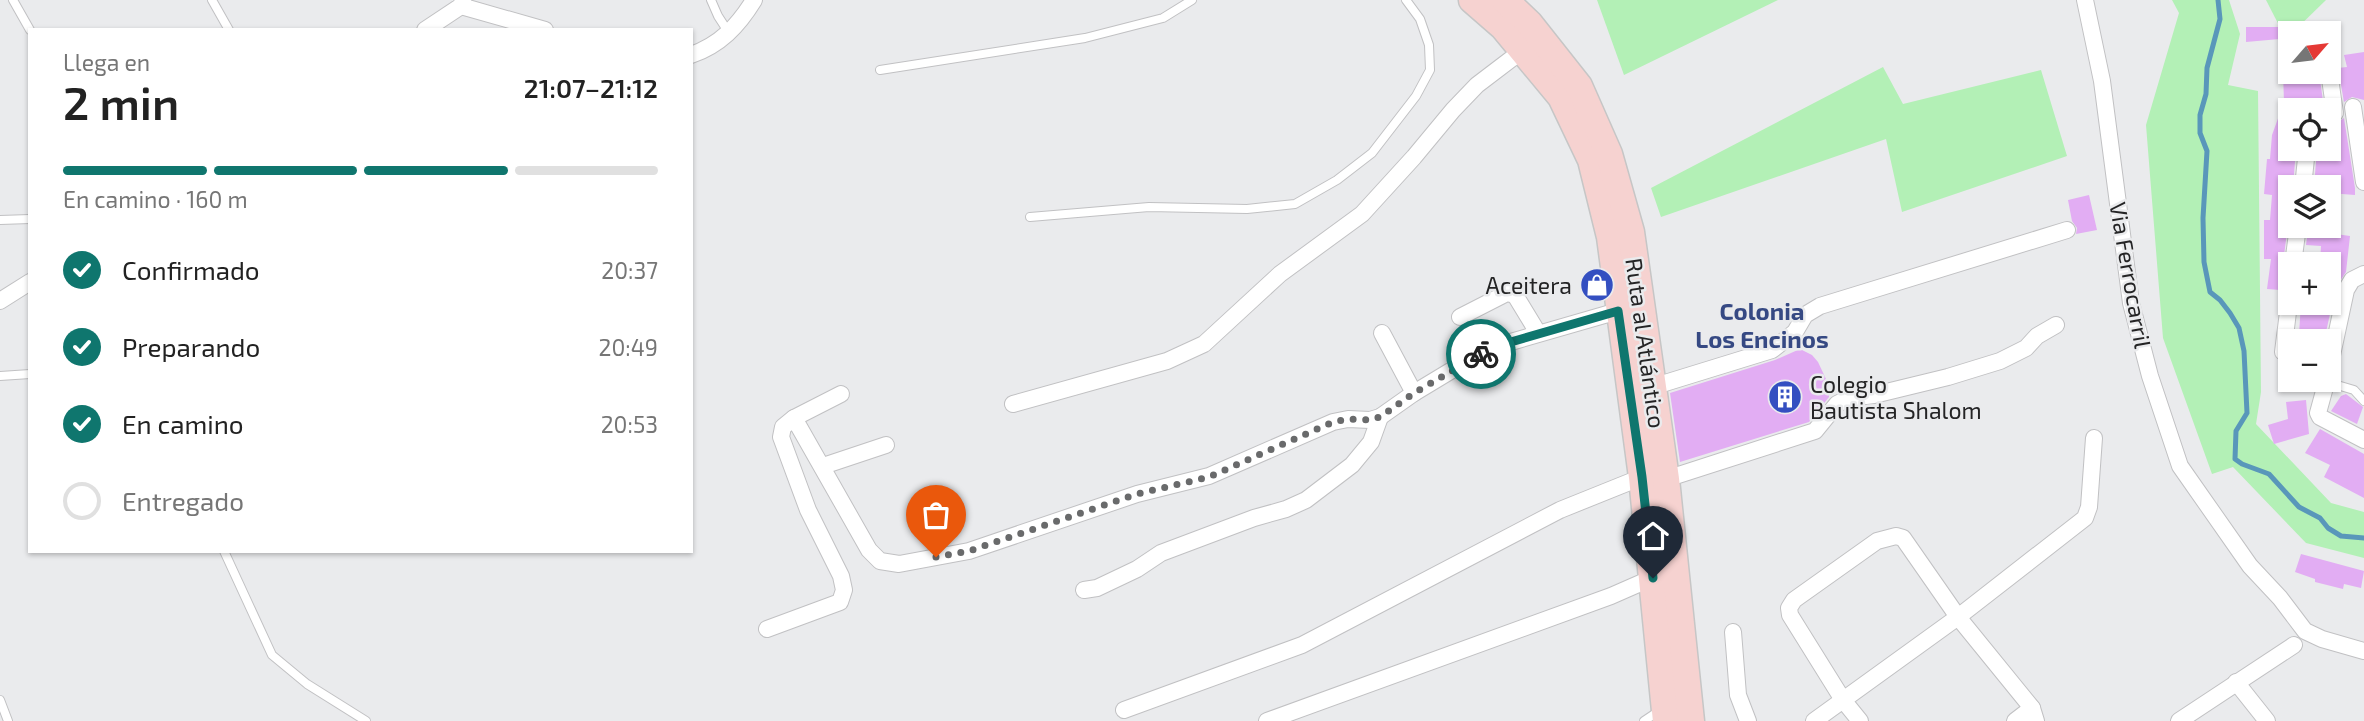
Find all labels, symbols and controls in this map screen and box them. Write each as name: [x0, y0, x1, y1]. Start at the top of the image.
north arrow: [2278, 21, 2342, 84]
map controls: [2278, 21, 2341, 392]
text: Llega en: [63, 48, 150, 76]
text: 21:07–21:12: [524, 72, 658, 103]
text: 2 min: [63, 74, 179, 129]
button: locate: [2278, 98, 2341, 161]
button: layers: [2278, 175, 2341, 238]
text: En camino · 160 m: [63, 185, 248, 213]
street label: Via Ferrocarril: [2104, 200, 2158, 350]
icon: check: [63, 251, 101, 289]
button: +: [2278, 252, 2341, 315]
text: Confirmado: [122, 254, 260, 285]
text: 20:37: [601, 256, 658, 284]
street label: Ruta al Atlántico: [1620, 256, 1672, 430]
shop icon: Aceitera: [1578, 266, 1616, 304]
place label: Aceitera: [1486, 271, 1572, 299]
district label: Colonia Los Encinos: [1695, 296, 1829, 353]
courier: [1446, 319, 1516, 389]
icon: check: [63, 328, 101, 366]
button: −: [2278, 329, 2341, 392]
text: Preparando: [122, 331, 260, 362]
text: 20:49: [598, 333, 658, 361]
icon: bike: [1462, 335, 1500, 373]
place label: Colegio Bautista Shalom: [1810, 370, 1982, 424]
building icon: Colegio Bautista Shalom: [1766, 378, 1804, 416]
icon: check: [63, 405, 101, 443]
text: En camino: [122, 408, 244, 439]
text: 20:53: [601, 410, 658, 438]
text: Entregado: [122, 485, 244, 516]
pin: [906, 485, 966, 557]
icon: bag: [917, 496, 955, 534]
pin: [1623, 506, 1683, 578]
icon: home: [1634, 517, 1672, 555]

